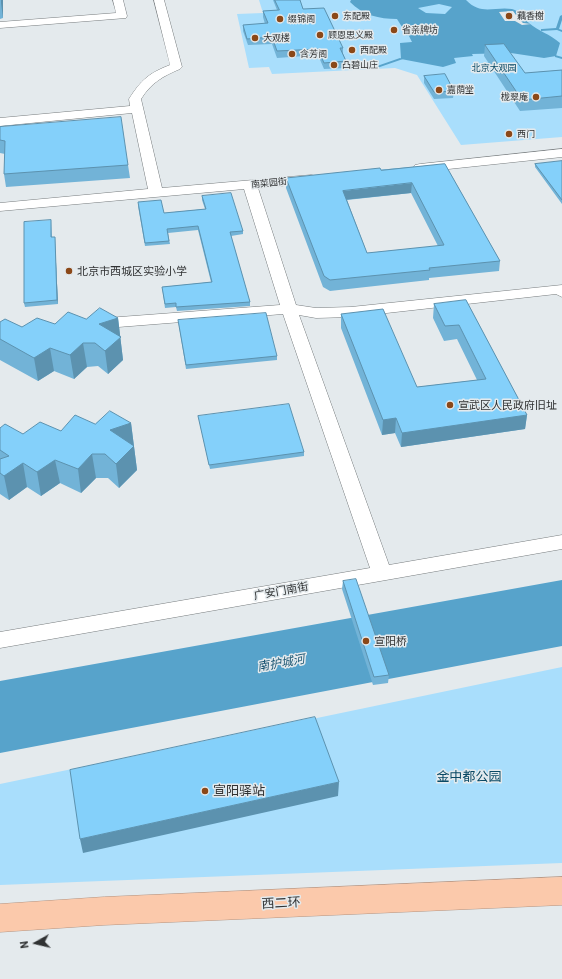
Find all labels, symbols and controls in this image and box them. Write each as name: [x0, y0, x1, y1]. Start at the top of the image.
marker: 东配殿: [330, 11, 340, 21]
place label: 东配殿: [343, 11, 370, 21]
marker: 藕香榭: [504, 11, 514, 21]
place label: 藕香榭: [517, 11, 544, 21]
marker: 缀锦阁: [275, 14, 285, 24]
place label: 缀锦阁: [288, 14, 315, 24]
marker: 省亲牌坊: [389, 25, 399, 35]
place label: 省亲牌坊: [402, 25, 438, 35]
marker: 顾恩思义殿: [315, 30, 325, 40]
place label: 顾恩思义殿: [328, 30, 373, 40]
marker: 大观楼: [250, 33, 260, 43]
place label: 大观楼: [263, 33, 290, 43]
marker: 西配殿: [347, 45, 357, 55]
place label: 西配殿: [360, 45, 387, 55]
marker: 含芳阁: [287, 49, 297, 59]
place label: 含芳阁: [300, 49, 327, 59]
marker: 凸碧山庄: [329, 60, 339, 70]
place label: 凸碧山庄: [342, 60, 378, 70]
park label: 北京大观园: [472, 63, 516, 73]
marker: 嘉荫堂: [434, 85, 444, 95]
place label: 嘉荫堂: [447, 85, 474, 95]
place label: 栊翠庵: [501, 92, 528, 102]
marker: 栊翠庵: [531, 92, 541, 102]
marker: 西门: [504, 129, 514, 139]
place label: 西门: [517, 129, 535, 139]
street label: 南菜园街: [251, 176, 287, 190]
place label: 北京市西城区实验小学: [77, 264, 187, 278]
marker: 北京市西城区实验小学: [64, 266, 74, 276]
place label: 宣武区人民政府旧址: [458, 398, 557, 412]
marker: 宣武区人民政府旧址: [445, 400, 455, 410]
street label: 广安门南街: [253, 580, 309, 602]
place label: 宣阳桥: [374, 634, 407, 648]
marker: 宣阳桥: [361, 636, 371, 646]
water label: 南护城河: [256, 652, 306, 674]
park label: 金中都公园: [437, 769, 501, 785]
place label: 宣阳驿站: [213, 783, 265, 799]
marker: 宣阳驿站: [200, 786, 210, 796]
street label: 西二环: [261, 894, 301, 912]
north arrow: [16, 923, 56, 963]
text: N: [17, 940, 31, 949]

